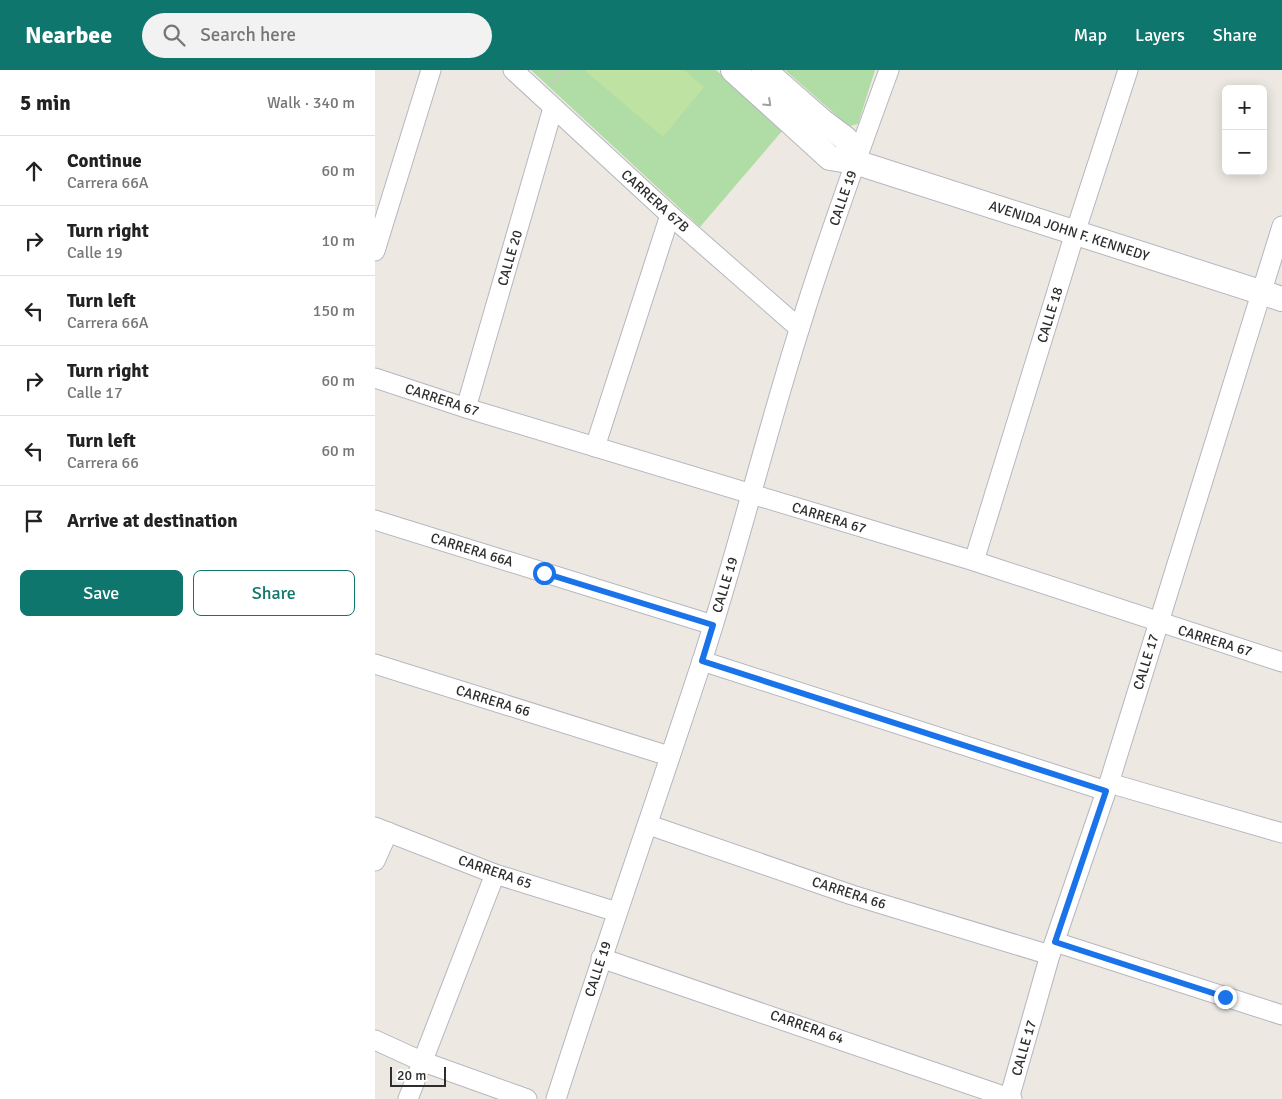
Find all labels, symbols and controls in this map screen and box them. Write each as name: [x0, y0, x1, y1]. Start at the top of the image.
search box: [142, 13, 492, 58]
text: Nearbee: [25, 20, 112, 50]
icon: search: [160, 21, 188, 49]
text: Search here: [200, 23, 296, 47]
text: Map: [1074, 24, 1107, 46]
text: Layers: [1135, 24, 1185, 46]
text: Share: [1213, 24, 1257, 46]
map controls: [1222, 85, 1267, 175]
button: +: [1222, 85, 1267, 130]
text: 5 min: [20, 90, 71, 116]
text: Walk · 340 m: [267, 93, 355, 113]
one-way arrow: [763, 97, 772, 106]
button: −: [1222, 130, 1267, 175]
text: Continue: [67, 149, 142, 173]
icon: ahead: [20, 157, 48, 185]
text: 60 m: [321, 161, 355, 181]
street label: CARRERA 67B: [618, 166, 692, 236]
street label: CALLE 19: [826, 168, 860, 228]
text: Carrera 66A: [67, 173, 149, 193]
street label: AVENIDA JOHN F. KENNEDY: [987, 197, 1151, 265]
text: Turn right: [67, 219, 149, 243]
icon: right: [20, 227, 48, 255]
street label: CALLE 20: [494, 228, 526, 288]
text: 10 m: [321, 231, 355, 251]
text: Calle 19: [67, 243, 123, 263]
street label: CALLE 18: [1033, 285, 1067, 345]
text: Turn left: [67, 289, 136, 313]
icon: left: [20, 297, 48, 325]
text: 150 m: [313, 301, 355, 321]
text: Carrera 66A: [67, 313, 149, 333]
text: Turn right: [67, 359, 149, 383]
icon: right: [20, 367, 48, 395]
text: 60 m: [321, 371, 355, 391]
street label: CARRERA 67: [403, 380, 481, 420]
text: Calle 17: [67, 383, 123, 403]
text: Turn left: [67, 429, 136, 453]
icon: left: [20, 437, 48, 465]
text: 60 m: [321, 441, 355, 461]
text: Carrera 66: [67, 453, 139, 473]
street label: CARRERA 67: [790, 499, 868, 537]
icon: arrive: [20, 507, 48, 535]
text: Arrive at destination: [67, 509, 238, 533]
street label: CARRERA 66A: [429, 529, 516, 571]
street label: CALLE 19: [708, 555, 742, 615]
route start: [533, 562, 556, 585]
button: Save: [20, 570, 183, 616]
button: Share: [193, 570, 355, 616]
street label: CARRERA 67: [1176, 622, 1254, 660]
street label: CALLE 17: [1129, 632, 1163, 692]
street label: CARRERA 66: [454, 682, 532, 720]
street label: CARRERA 65: [456, 851, 534, 893]
street label: CARRERA 66: [810, 873, 888, 913]
street label: CALLE 19: [581, 939, 615, 999]
route end: [1214, 986, 1237, 1009]
street label: CARRERA 64: [768, 1006, 847, 1048]
street label: CALLE 17: [1008, 1018, 1040, 1078]
scale bar: [390, 1064, 446, 1087]
text: 20 m: [397, 1067, 426, 1084]

